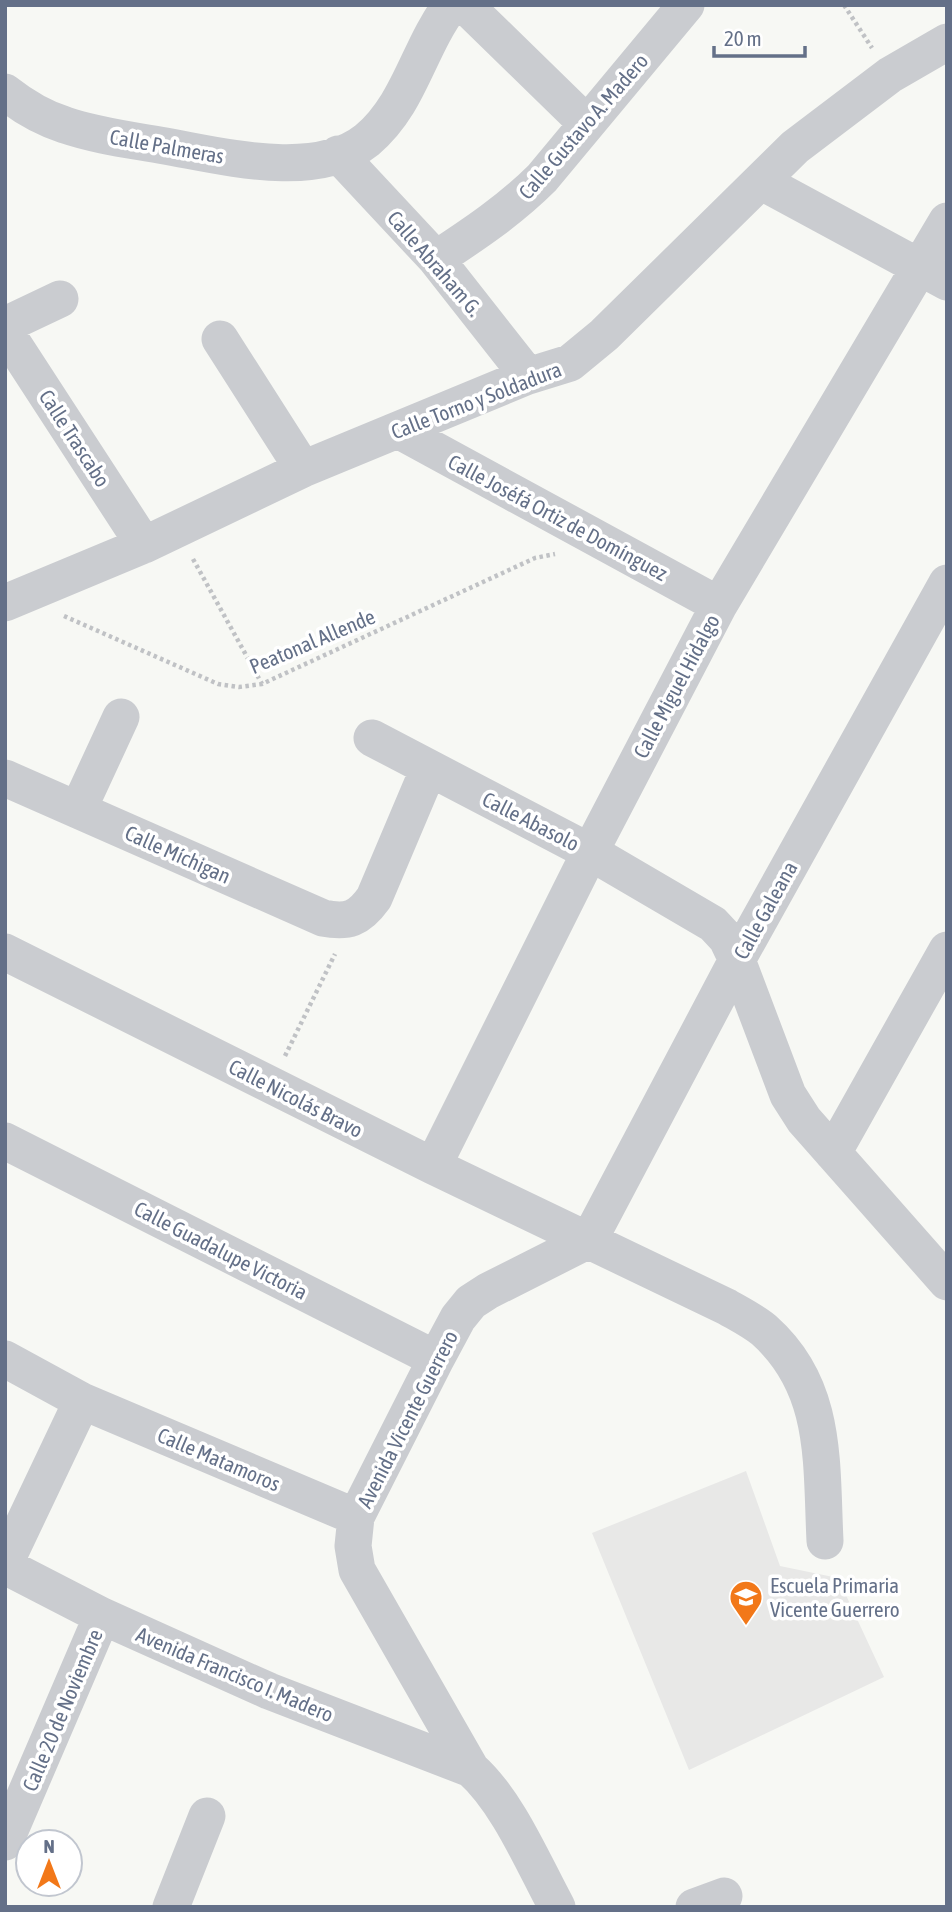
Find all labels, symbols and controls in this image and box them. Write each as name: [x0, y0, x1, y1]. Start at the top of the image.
scale bar: [714, 14, 805, 58]
text: 20 m: [724, 26, 762, 50]
street label: Calle Gustavo A. Madero: [513, 48, 653, 204]
street label: Calle Palmeras: [108, 124, 226, 168]
street label: Calle Abraham G.: [383, 206, 487, 320]
street label: Calle Torno y Soldadura: [387, 356, 565, 444]
street label: Calle Trascabo: [35, 385, 115, 491]
street label: Calle Joséfá Ortiz de Domínguez: [444, 449, 672, 585]
street label: Peatonal Allende: [246, 604, 378, 678]
street label: Calle Miguel Hidalgo: [628, 610, 724, 762]
street label: Calle Abasolo: [479, 786, 583, 856]
street label: Calle Míchigan: [122, 820, 234, 888]
street label: Calle Galeana: [728, 857, 802, 963]
street label: Calle Nicolás Bravo: [225, 1054, 367, 1142]
street label: Calle Guadalupe Victoria: [131, 1196, 311, 1304]
street label: Avenida Vicente Guerrero: [352, 1326, 462, 1512]
street label: Calle Matamoros: [154, 1422, 284, 1496]
place label: Escuela Primaria Vicente Guerrero: [770, 1573, 900, 1621]
school or university icon: Escuela Primaria Vicente Guerrero: [727, 1578, 765, 1627]
street label: Avenida Francisco I. Madero: [133, 1622, 337, 1726]
street label: Calle 20 de Noviembre: [17, 1626, 107, 1794]
north arrow: [14, 1828, 84, 1898]
text: N: [43, 1835, 55, 1857]

